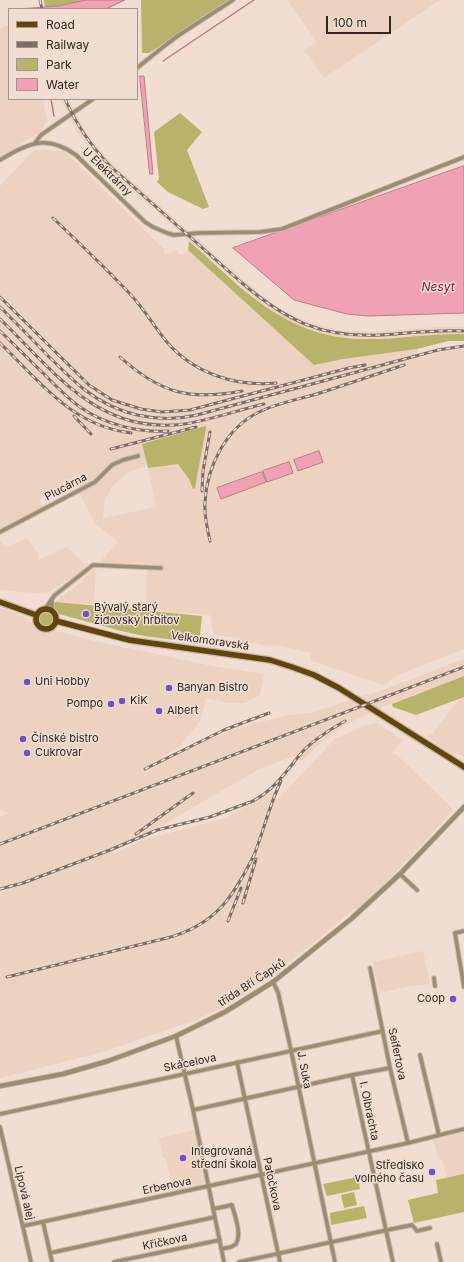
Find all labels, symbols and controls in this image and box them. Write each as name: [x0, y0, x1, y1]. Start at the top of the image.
legend: [8, 8, 138, 100]
scale bar: [328, 8, 393, 34]
text: 100 m: [333, 15, 367, 30]
text: Road: [46, 17, 75, 32]
text: Railway: [46, 37, 89, 52]
text: Park: [46, 57, 72, 72]
text: Water: [46, 77, 79, 92]
street label: U Elektrárny: [79, 145, 135, 199]
water label: Nesyt: [421, 280, 455, 294]
street label: Plucárna: [43, 470, 89, 504]
place label: Bývalý starý židovský hřbitov: [94, 601, 179, 627]
marker: Bývalý starý židovský hřbitov: [81, 609, 91, 619]
street label: Velkomoravská: [170, 629, 250, 653]
place label: Uni Hobby: [35, 675, 90, 689]
marker: Uni Hobby: [22, 677, 32, 687]
place label: Banyan Bistro: [177, 681, 248, 695]
marker: Banyan Bistro: [164, 683, 174, 693]
place label: KiK: [130, 694, 148, 708]
marker: KiK: [117, 696, 127, 706]
place label: Pompo: [66, 697, 103, 711]
marker: Pompo: [106, 699, 116, 709]
place label: Albert: [167, 704, 198, 718]
marker: Albert: [154, 706, 164, 716]
place label: Čínské bistro: [31, 732, 99, 746]
marker: Čínské bistro: [18, 734, 28, 744]
place label: Cukrovar: [35, 746, 82, 760]
marker: Cukrovar: [22, 748, 32, 758]
street label: třída Bří Čapků: [216, 956, 288, 1010]
place label: Coop: [417, 992, 445, 1006]
marker: Coop: [448, 994, 458, 1004]
street label: Seifertova: [385, 1027, 409, 1081]
street label: J. Suka: [294, 1050, 314, 1090]
street label: Skácelova: [163, 1051, 217, 1075]
street label: I. Olbrachta: [356, 1080, 382, 1142]
place label: Integrovaná střední škola: [191, 1145, 257, 1171]
marker: Integrovaná střední škola: [178, 1153, 188, 1163]
street label: Patočkova: [260, 1156, 284, 1212]
place label: Středisko volného času: [355, 1159, 424, 1185]
street label: Lipová alej: [11, 1165, 37, 1221]
marker: Středisko volného času: [427, 1167, 437, 1177]
street label: Erbenova: [142, 1174, 192, 1198]
street label: Křičkova: [142, 1231, 188, 1253]

